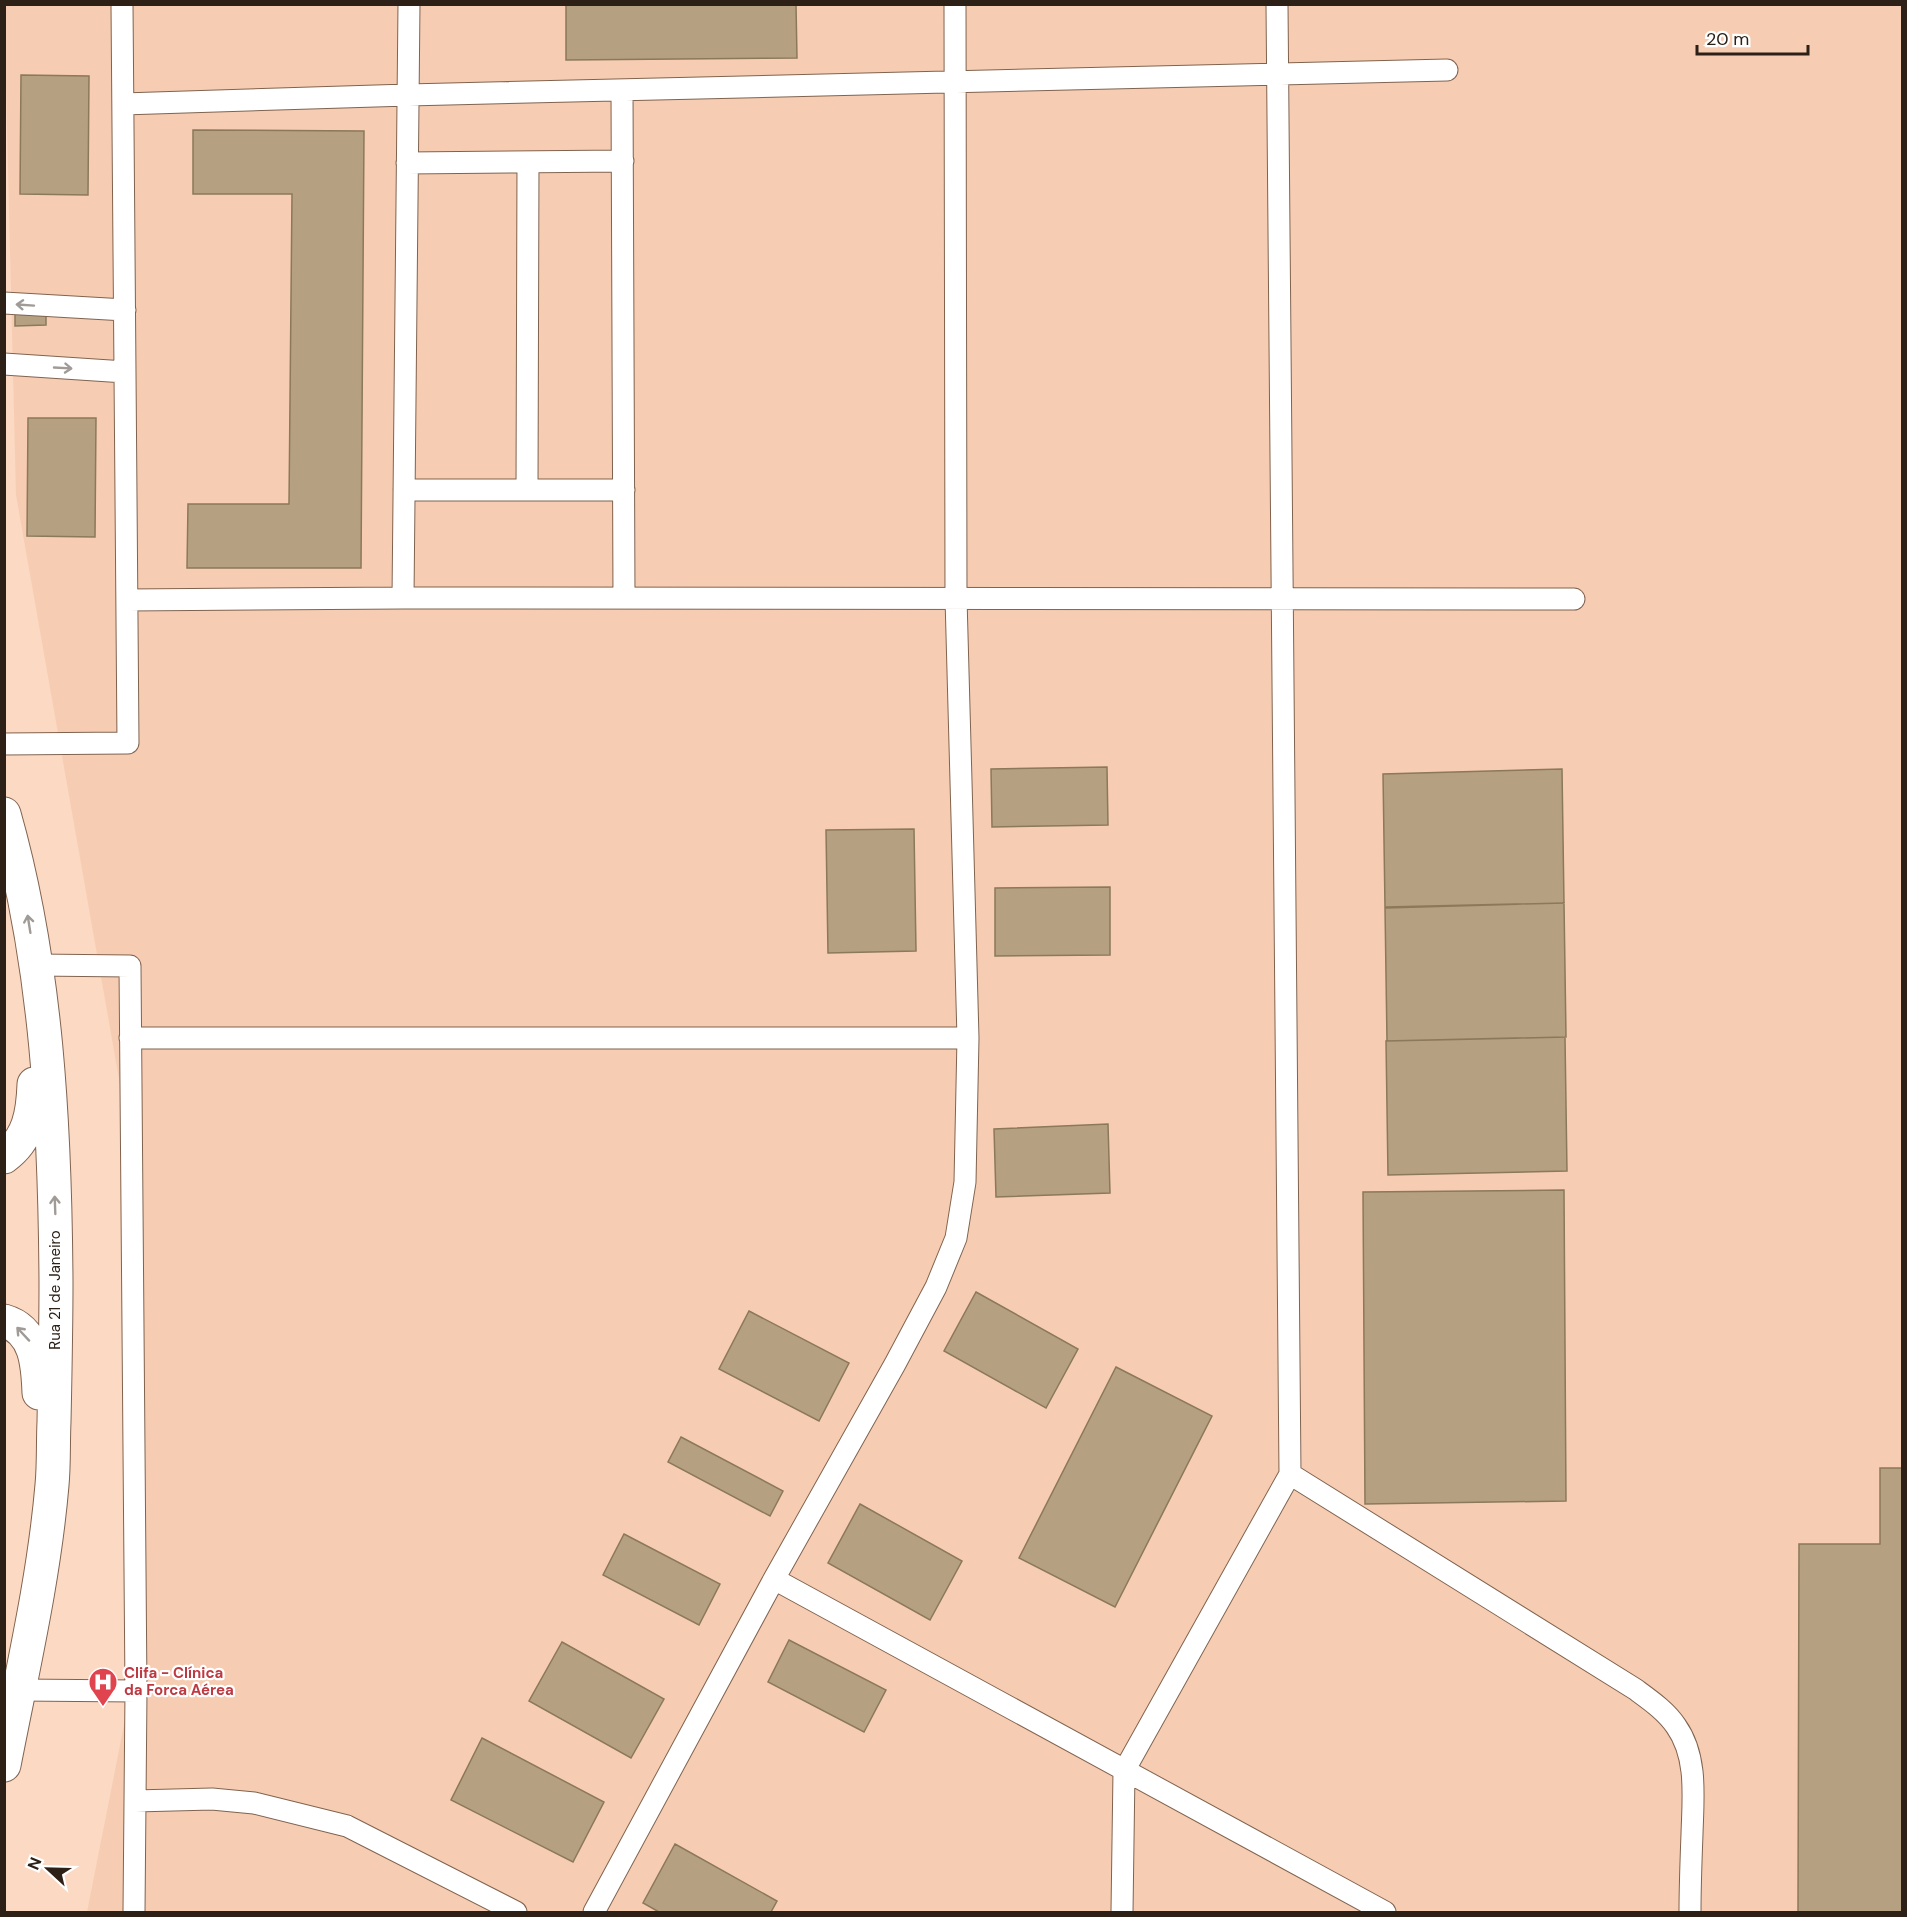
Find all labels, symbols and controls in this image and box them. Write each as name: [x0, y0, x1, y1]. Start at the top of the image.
scale bar: [1697, 18, 1808, 56]
text: 20 m: [1706, 27, 1749, 51]
one-way arrow: [15, 299, 35, 310]
one-way arrow: [52, 363, 72, 374]
one-way arrow: [24, 915, 35, 935]
one-way arrow: [49, 1196, 60, 1216]
street label: Rua 21 de Janeiro: [45, 1230, 65, 1350]
one-way arrow: [16, 1327, 30, 1342]
place label: Clifa - Clínica da Forca Aérea: [124, 1663, 234, 1700]
hospital icon: Clifa - Clínica da Forca Aérea: [87, 1666, 119, 1708]
north arrow: [18, 1839, 78, 1899]
text: N: [23, 1854, 46, 1873]

